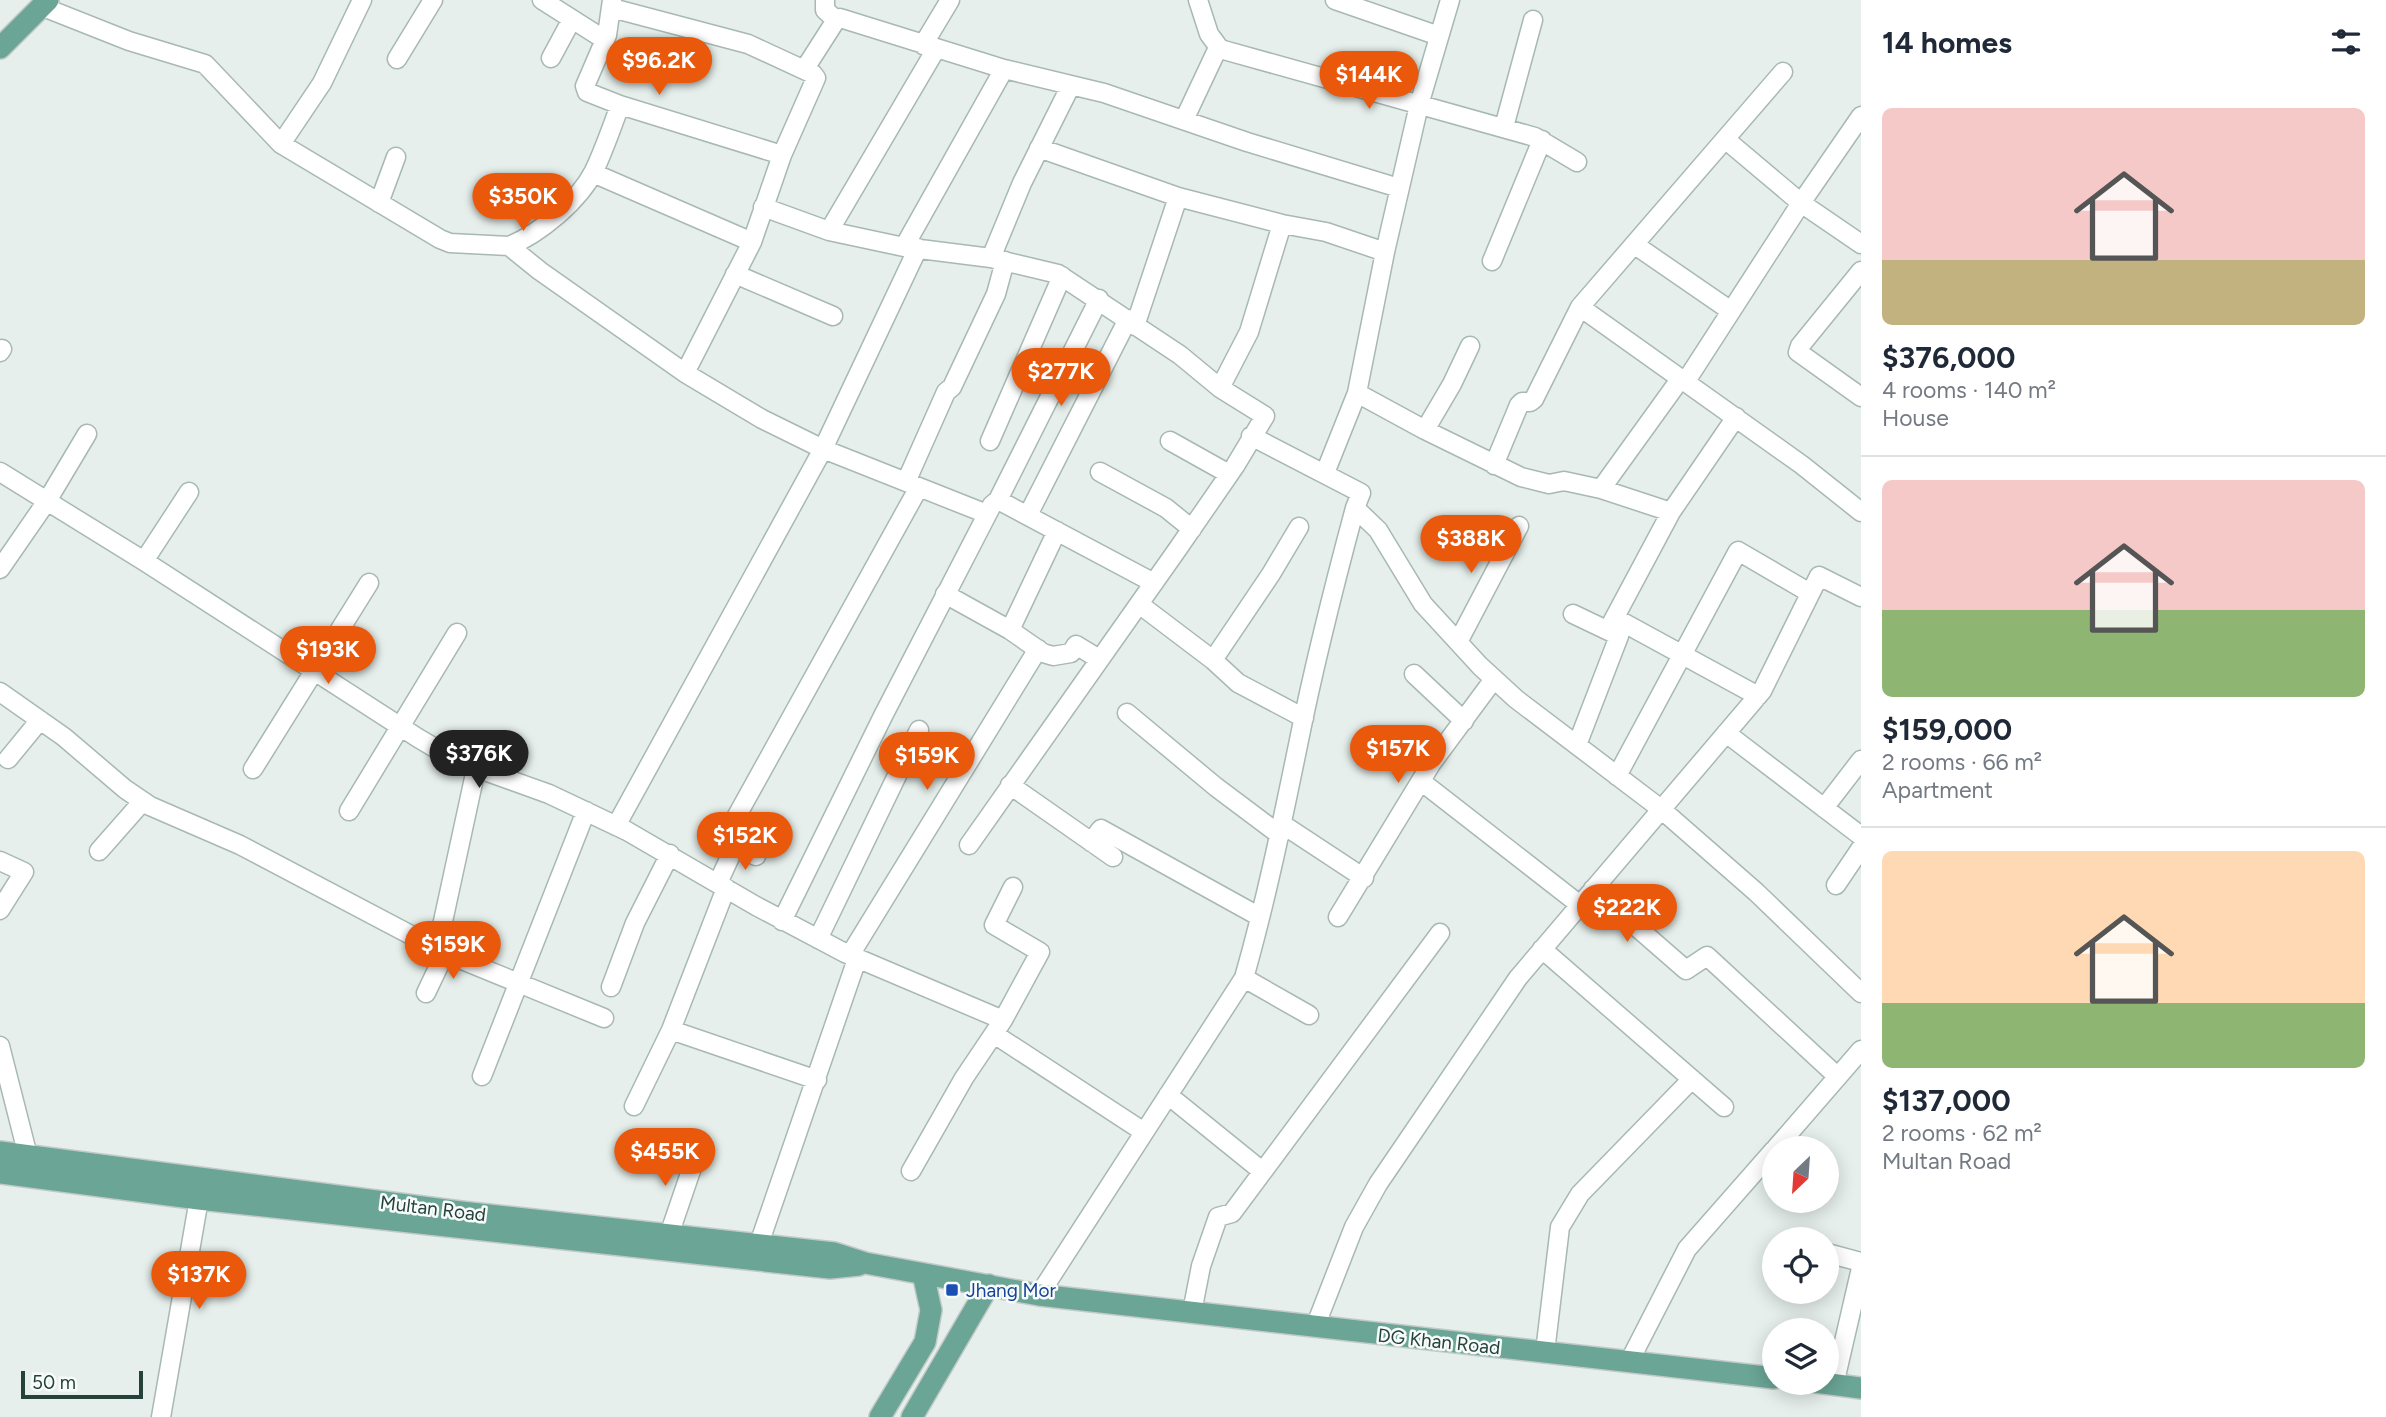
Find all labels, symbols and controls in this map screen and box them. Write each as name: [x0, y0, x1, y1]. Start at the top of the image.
icon: filters: [2327, 23, 2365, 61]
text: 14 homes: [1882, 24, 2012, 61]
pin: $96.2K: [602, 38, 716, 97]
text: $96.2K: [622, 46, 696, 74]
pin: $144K: [1320, 52, 1418, 111]
text: $144K: [1336, 60, 1402, 88]
icon: home: [2061, 153, 2187, 279]
pin: $350K: [474, 174, 572, 233]
text: $350K: [488, 182, 558, 210]
text: $376,000: [1882, 339, 2015, 376]
pin: $277K: [1012, 348, 1110, 408]
text: $277K: [1028, 357, 1094, 385]
text: 4 rooms · 140 m²: [1882, 376, 2056, 404]
text: House: [1882, 404, 1949, 432]
pin: $388K: [1422, 516, 1520, 575]
text: $388K: [1436, 524, 1506, 552]
icon: home: [2061, 525, 2187, 651]
pin: $193K: [279, 626, 377, 686]
text: $193K: [296, 635, 360, 663]
text: $159,000: [1882, 711, 2012, 748]
pin: $157K: [1349, 726, 1447, 785]
pin: $376K: [430, 730, 528, 790]
pin: $159K: [878, 732, 976, 792]
text: $157K: [1366, 734, 1430, 762]
text: $376K: [446, 739, 512, 767]
text: $159K: [895, 741, 959, 769]
text: 2 rooms · 66 m²: [1882, 748, 2042, 776]
text: Apartment: [1882, 776, 1993, 804]
pin: $152K: [696, 812, 794, 872]
text: $152K: [713, 821, 777, 849]
pin: $222K: [1578, 884, 1676, 944]
text: $222K: [1593, 893, 1661, 921]
icon: home: [2061, 896, 2187, 1022]
pin: $159K: [404, 922, 502, 981]
text: $159K: [421, 930, 485, 958]
text: $137,000: [1882, 1082, 2011, 1119]
text: 2 rooms · 62 m²: [1882, 1119, 2042, 1147]
pin: $455K: [616, 1128, 714, 1188]
north arrow: [1762, 1136, 1839, 1213]
map controls: [1762, 1136, 1839, 1395]
text: $455K: [630, 1137, 700, 1165]
text: Multan Road: [1882, 1147, 2011, 1175]
street label: Multan Road: [379, 1191, 487, 1226]
button: locate: [1762, 1227, 1839, 1304]
pin: $137K: [150, 1252, 248, 1311]
text: $137K: [167, 1260, 231, 1288]
place label: Jhang Mor: [966, 1279, 1057, 1302]
marker: Jhang Mor: [944, 1282, 960, 1298]
button: layers: [1762, 1318, 1839, 1395]
street label: DG Khan Road: [1377, 1324, 1501, 1359]
scale bar: [21, 1368, 144, 1400]
text: 50 m: [32, 1371, 76, 1394]

